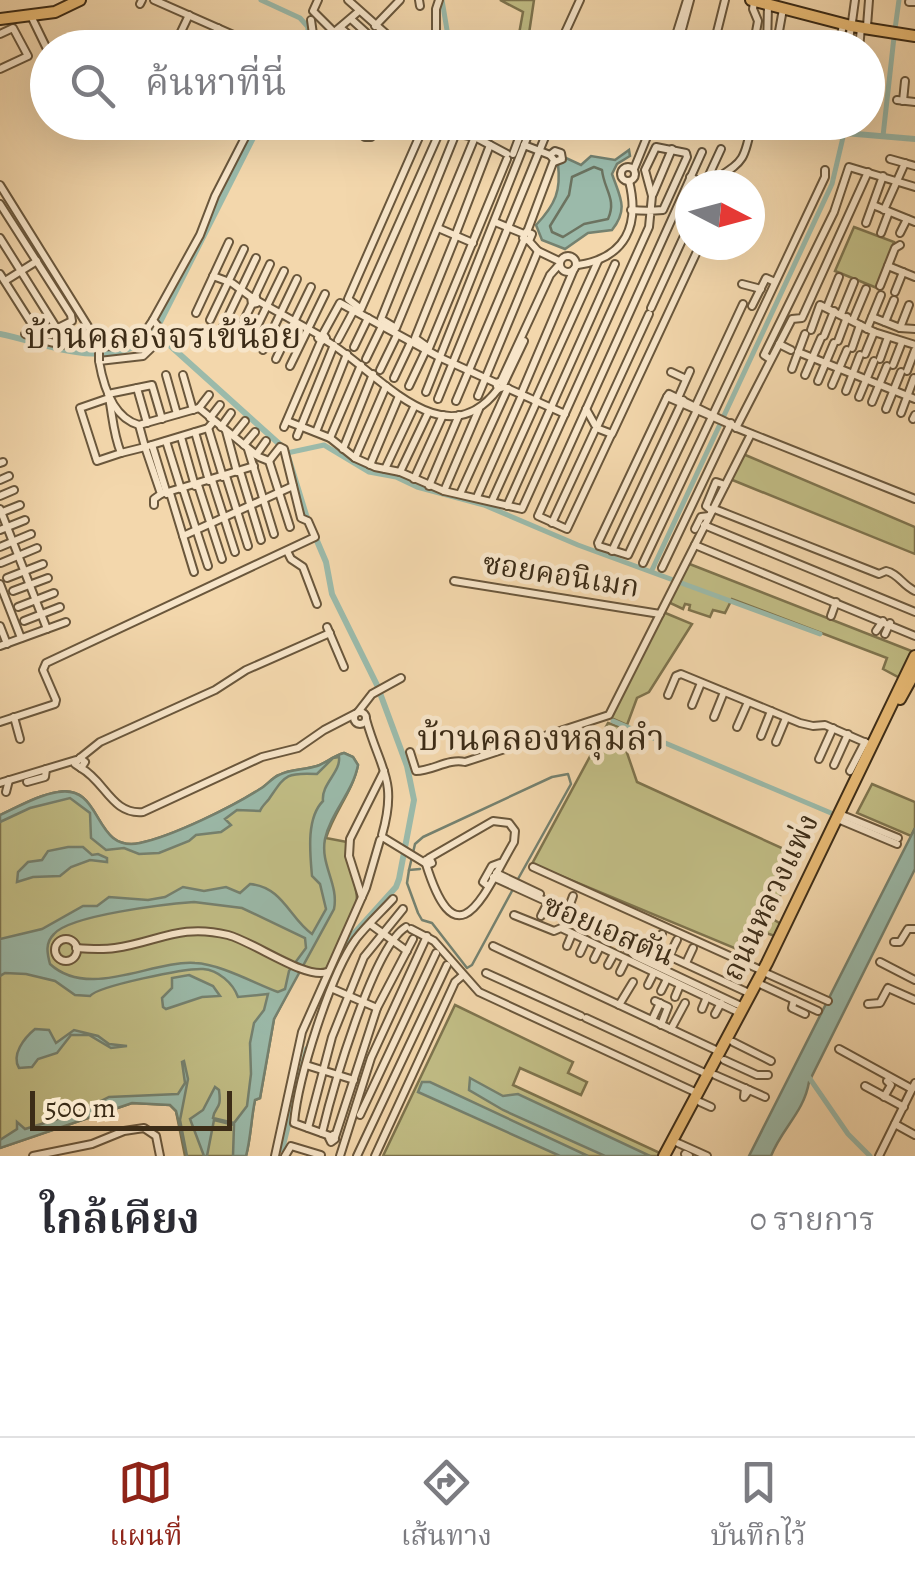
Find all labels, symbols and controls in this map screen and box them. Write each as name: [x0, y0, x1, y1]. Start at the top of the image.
search box: [30, 30, 885, 140]
text: ค้นหาที่นี่: [145, 56, 286, 108]
icon: search: [65, 58, 120, 113]
north arrow: [675, 170, 765, 260]
district label: บ้านคลองจรเข้น้อย: [25, 312, 301, 360]
street label: ซอยคอนิเมก: [480, 543, 642, 607]
district label: บ้านคลองหลุมลำ: [417, 714, 665, 762]
street label: ถนนหลวงแพ่ง: [712, 807, 828, 987]
street label: ซอยเอสตัน: [537, 885, 681, 975]
scale bar: [30, 1086, 232, 1130]
text: 500 m: [45, 1089, 116, 1127]
text: ใกล้เคียง: [40, 1190, 200, 1247]
text: 0 รายการ: [750, 1197, 875, 1241]
tab: แผนที่: [109, 1455, 183, 1560]
tab: เส้นทาง: [401, 1455, 492, 1560]
tab: บันทึกไว้: [710, 1455, 806, 1560]

